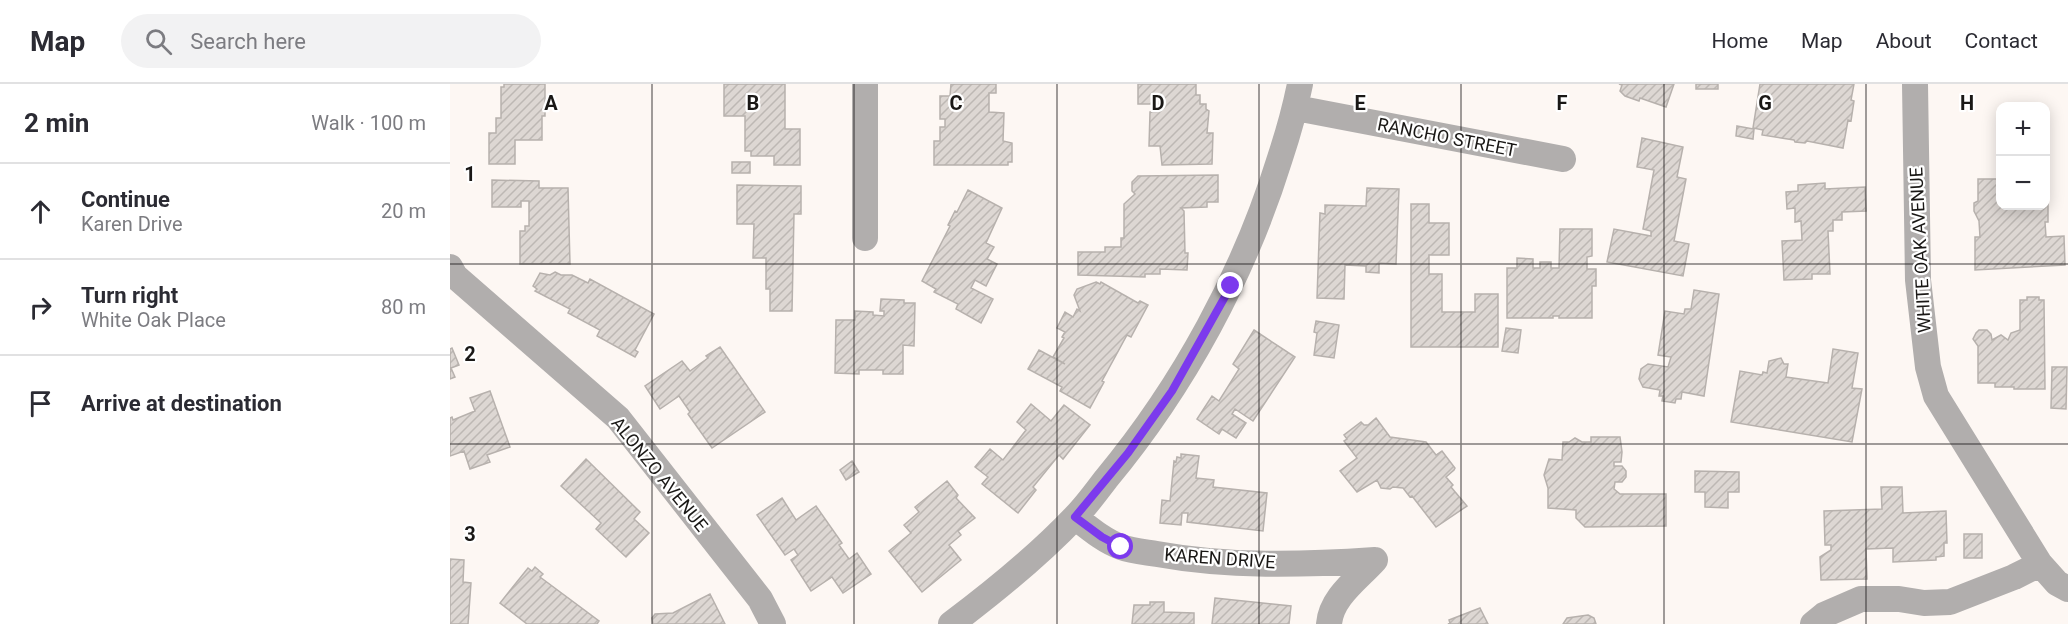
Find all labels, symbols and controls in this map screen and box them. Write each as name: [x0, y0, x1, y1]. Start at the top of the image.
search box: [121, 14, 541, 68]
text: Map: [30, 25, 85, 58]
icon: search: [142, 25, 175, 58]
text: Search here: [190, 29, 306, 54]
text: Home: [1712, 29, 1768, 53]
text: Map: [1801, 29, 1843, 53]
text: About: [1876, 29, 1932, 53]
text: Contact: [1965, 29, 2038, 53]
text: A: [544, 91, 558, 115]
text: B: [747, 91, 759, 115]
text: C: [949, 91, 963, 115]
text: D: [1152, 91, 1165, 115]
text: E: [1354, 91, 1366, 115]
text: F: [1557, 91, 1568, 115]
text: G: [1758, 91, 1772, 115]
text: H: [1960, 91, 1974, 115]
map controls: [1996, 102, 2050, 210]
button: +: [1996, 102, 2050, 156]
text: 2 min: [24, 108, 89, 138]
text: Walk · 100 m: [311, 111, 426, 135]
street label: RANCHO STREET: [1376, 113, 1518, 161]
button: −: [1996, 156, 2050, 210]
text: 1: [464, 162, 476, 186]
street label: WHITE OAK AVENUE: [1905, 167, 1935, 333]
text: Continue: [81, 187, 170, 212]
icon: ahead: [24, 195, 57, 228]
text: 20 m: [381, 199, 426, 223]
text: Karen Drive: [81, 212, 183, 236]
route end: [1217, 272, 1243, 298]
text: Turn right: [81, 283, 178, 308]
icon: right: [24, 291, 57, 324]
text: 80 m: [381, 295, 426, 319]
text: White Oak Place: [81, 308, 226, 332]
text: 2: [464, 342, 476, 366]
icon: arrive: [24, 387, 57, 420]
text: Arrive at destination: [81, 391, 282, 416]
street label: ALONZO AVENUE: [608, 413, 712, 535]
text: 3: [464, 522, 476, 546]
route start: [1107, 533, 1133, 559]
street label: KAREN DRIVE: [1164, 544, 1276, 572]

